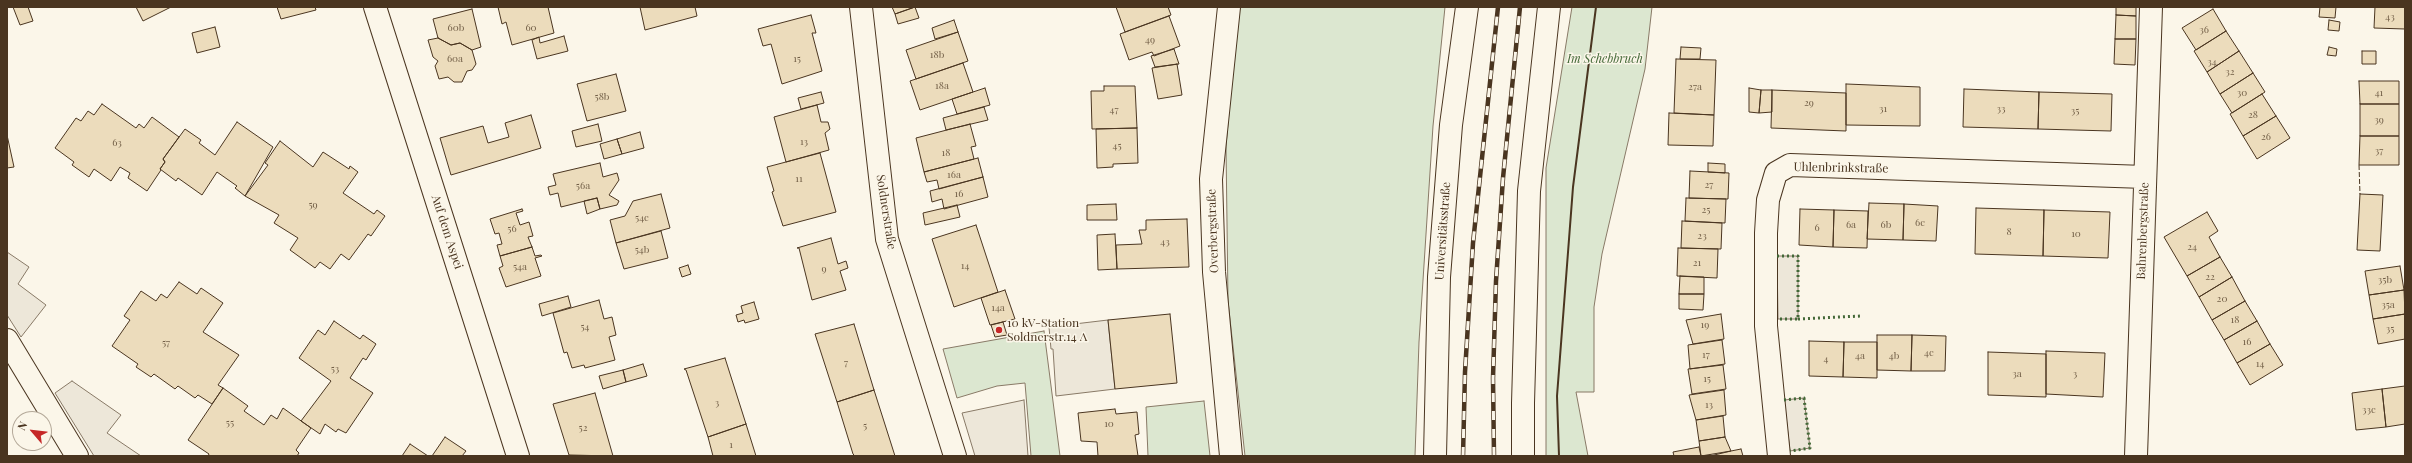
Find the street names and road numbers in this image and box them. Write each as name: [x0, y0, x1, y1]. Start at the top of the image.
street label: Uhlenbrinkstraße: [1793, 160, 1889, 176]
street label: Soldnerstraße: [873, 173, 899, 251]
street label: Universitätsstraße: [1432, 181, 1454, 281]
street label: Bahrenbergstraße: [2134, 182, 2152, 280]
street label: Overbergstraße: [1204, 189, 1222, 273]
street label: Auf dem Aspei: [428, 193, 466, 271]

